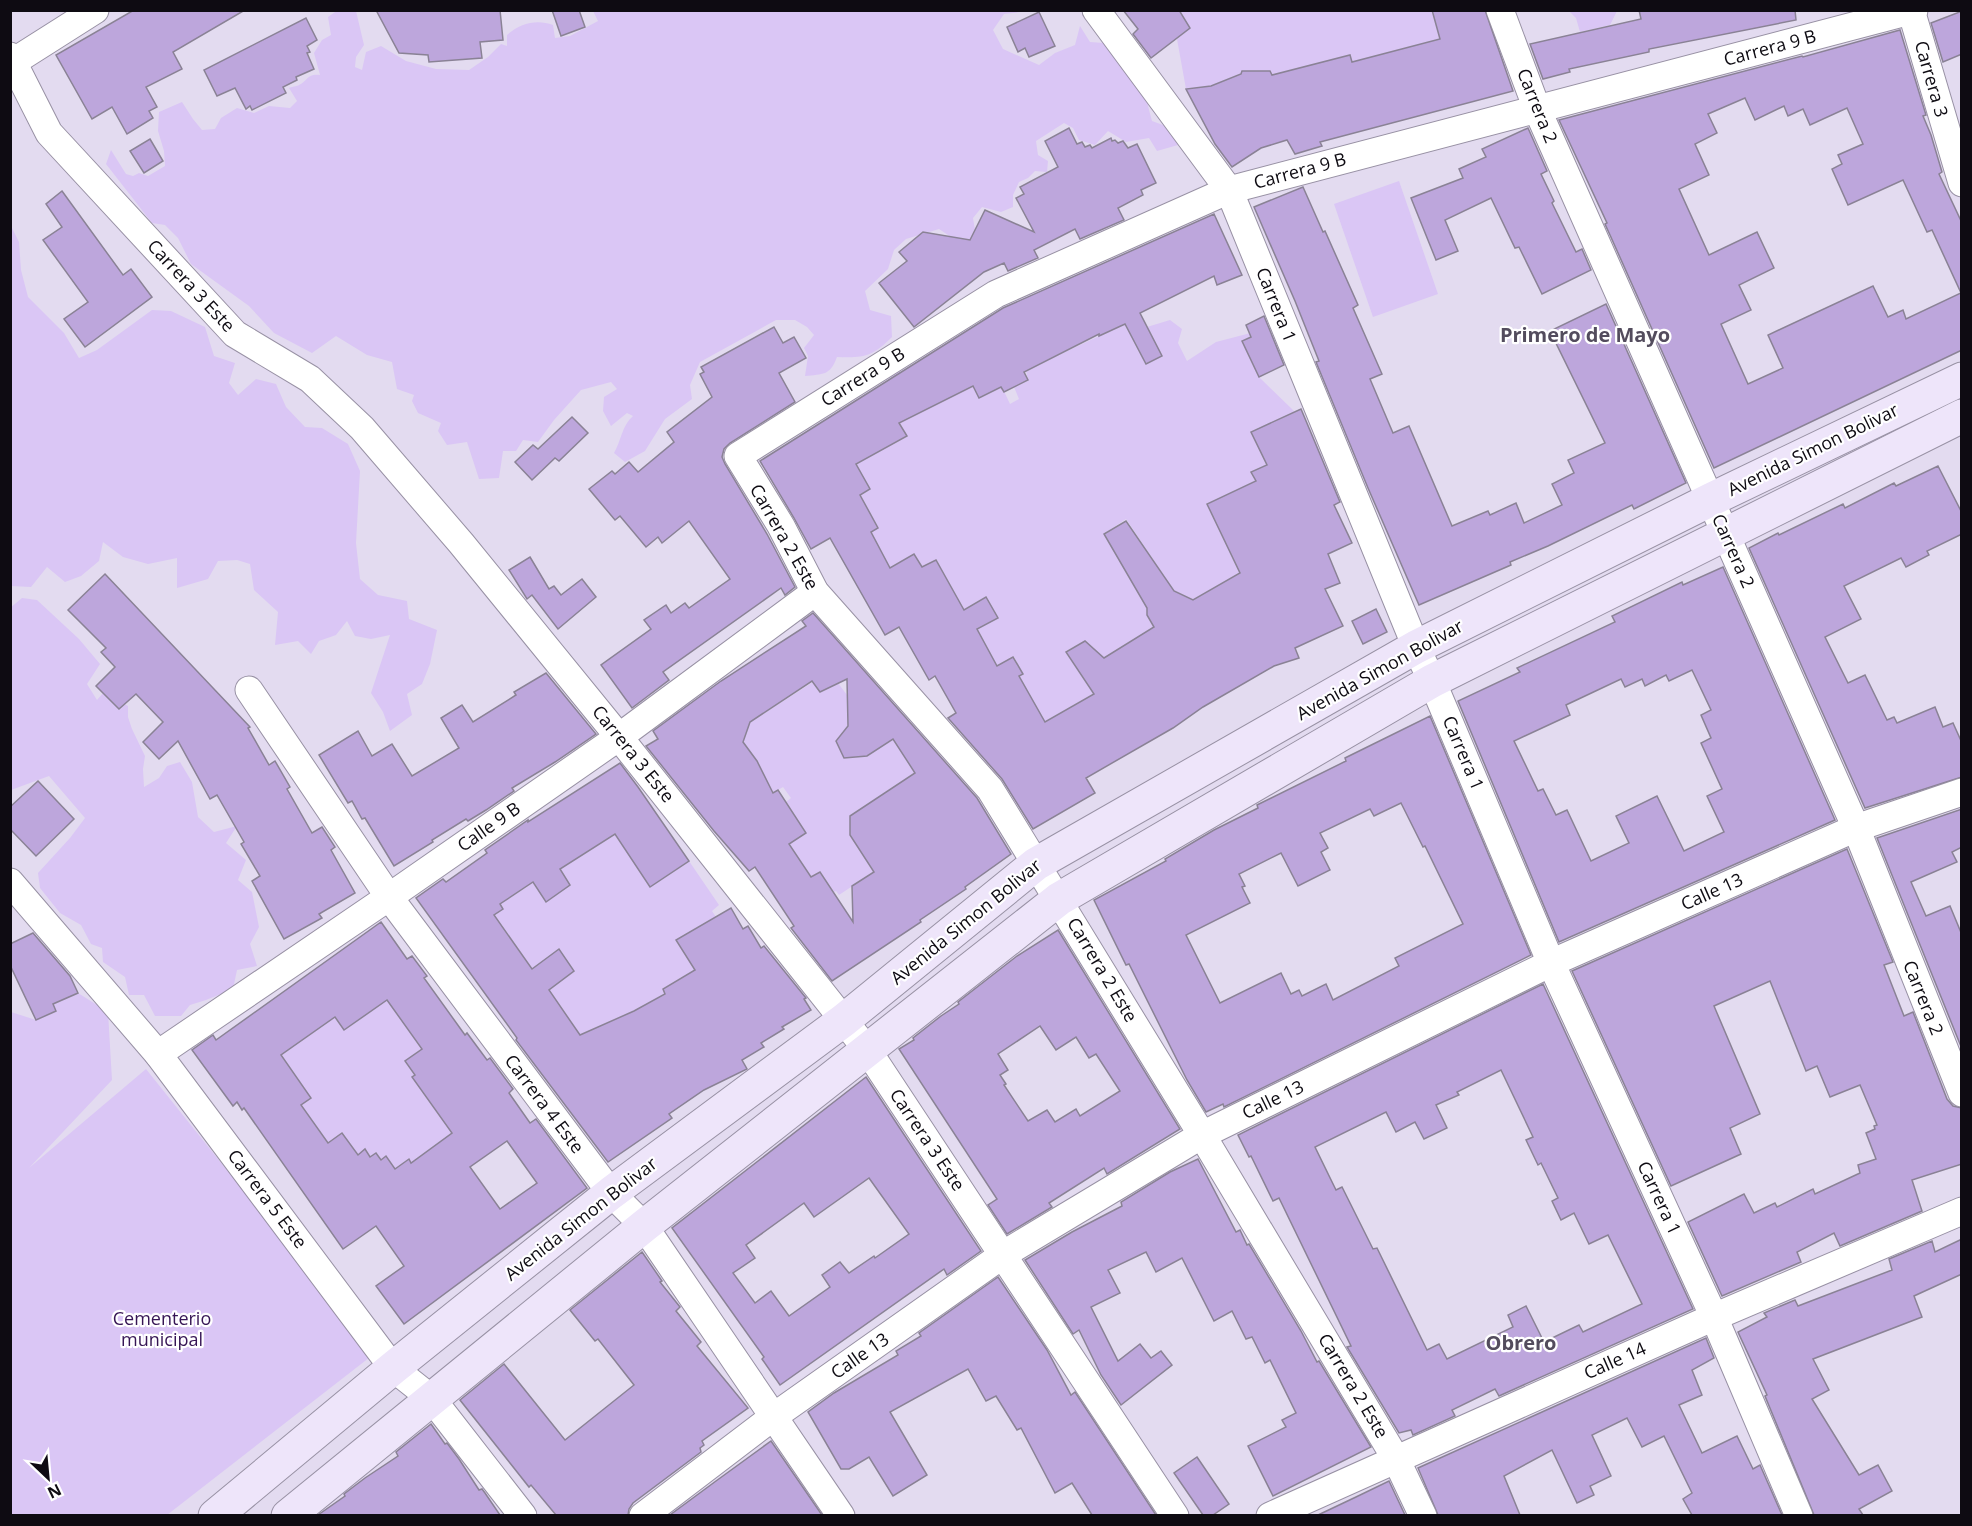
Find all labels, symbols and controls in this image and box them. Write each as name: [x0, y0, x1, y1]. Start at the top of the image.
street label: Carrera 9 B: [1721, 23, 1819, 71]
street label: Carrera 3: [1910, 38, 1954, 120]
street label: Carrera 2: [1512, 65, 1564, 147]
street label: Carrera 9 B: [1251, 146, 1349, 194]
street label: Carrera 3 Este: [143, 234, 241, 337]
street label: Carrera 1: [1251, 264, 1303, 346]
district label: Primero de Mayo: [1500, 321, 1670, 348]
street label: Carrera 9 B: [816, 341, 909, 411]
street label: Avenida Simon Bolivar: [1723, 397, 1903, 501]
street label: Carrera 2 Este: [745, 479, 825, 594]
street label: Carrera 2: [1707, 510, 1761, 591]
street label: Avenida Simon Bolivar: [1292, 613, 1468, 725]
street label: Carrera 3 Este: [587, 700, 680, 807]
street label: Carrera 1: [1438, 712, 1490, 793]
street label: Calle 9 B: [452, 796, 525, 857]
street label: Avenida Simon Bolivar: [885, 853, 1046, 989]
street label: Calle 13: [1677, 867, 1747, 915]
street label: Carrera 2 Este: [1062, 913, 1144, 1026]
street label: Carrera 2: [1898, 957, 1950, 1039]
street label: Carrera 4 Este: [500, 1049, 590, 1158]
street label: Calle 13: [1238, 1074, 1307, 1124]
street label: Carrera 3 Este: [885, 1084, 971, 1195]
street label: Carrera 5 Este: [223, 1144, 313, 1253]
street label: Avenida Simon Bolivar: [499, 1151, 662, 1285]
street label: Carrera 1: [1632, 1157, 1687, 1238]
park label: Cementerio municipal: [113, 1306, 211, 1351]
street label: Calle 13: [826, 1326, 893, 1384]
street label: Carrera 2 Este: [1313, 1329, 1395, 1442]
district label: Obrero: [1486, 1329, 1556, 1356]
street label: Calle 14: [1580, 1336, 1650, 1384]
north arrow: [18, 1448, 78, 1508]
text: N: [44, 1479, 65, 1504]

